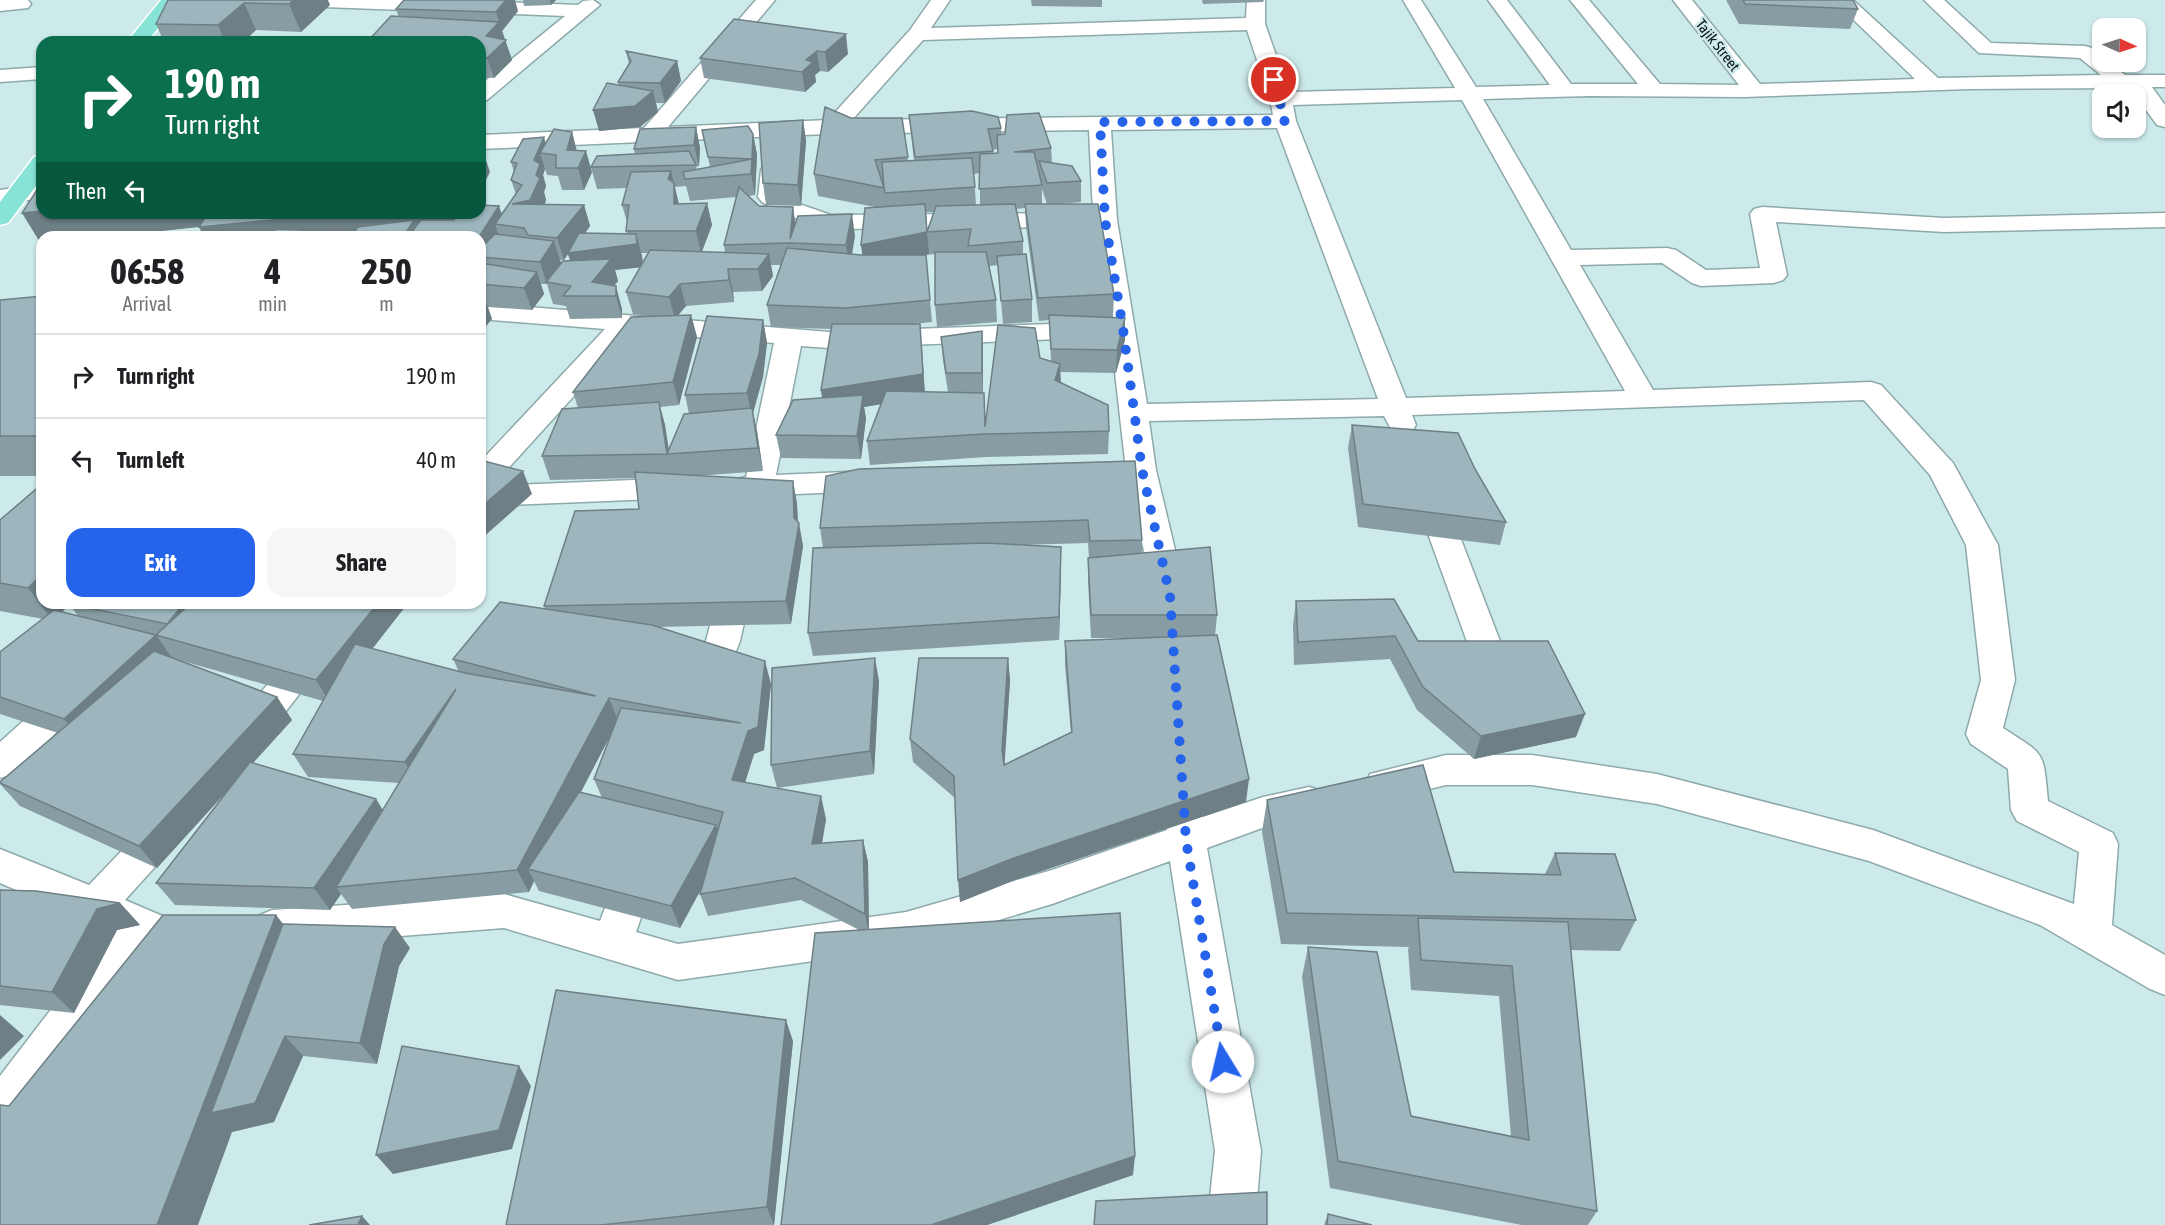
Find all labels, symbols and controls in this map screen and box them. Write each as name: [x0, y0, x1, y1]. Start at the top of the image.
street label: Tajik Street: [1693, 16, 1743, 74]
north arrow: [2092, 18, 2146, 72]
map controls: [2092, 18, 2146, 138]
pin: [1248, 54, 1299, 105]
text: 190 m: [165, 59, 260, 107]
icon: right: [66, 60, 144, 138]
icon: arrive: [1257, 63, 1290, 96]
button: sound: [2092, 84, 2146, 138]
text: Turn right: [165, 109, 260, 140]
icon: left: [119, 174, 152, 207]
text: Then: [66, 178, 107, 204]
text: 06:58: [110, 250, 184, 292]
text: 4: [264, 250, 281, 292]
text: 250: [361, 250, 412, 292]
text: Arrival: [123, 292, 172, 315]
text: min: [258, 292, 287, 315]
text: m: [379, 292, 394, 315]
icon: right: [66, 360, 99, 393]
text: Turn right: [117, 363, 194, 389]
text: 190 m: [406, 363, 456, 389]
icon: left: [66, 444, 99, 477]
text: Turn left: [117, 447, 184, 473]
text: 40 m: [416, 447, 456, 473]
button: Exit: [66, 528, 255, 597]
button: Share: [267, 528, 456, 597]
position arrow: [1191, 1030, 1255, 1094]

